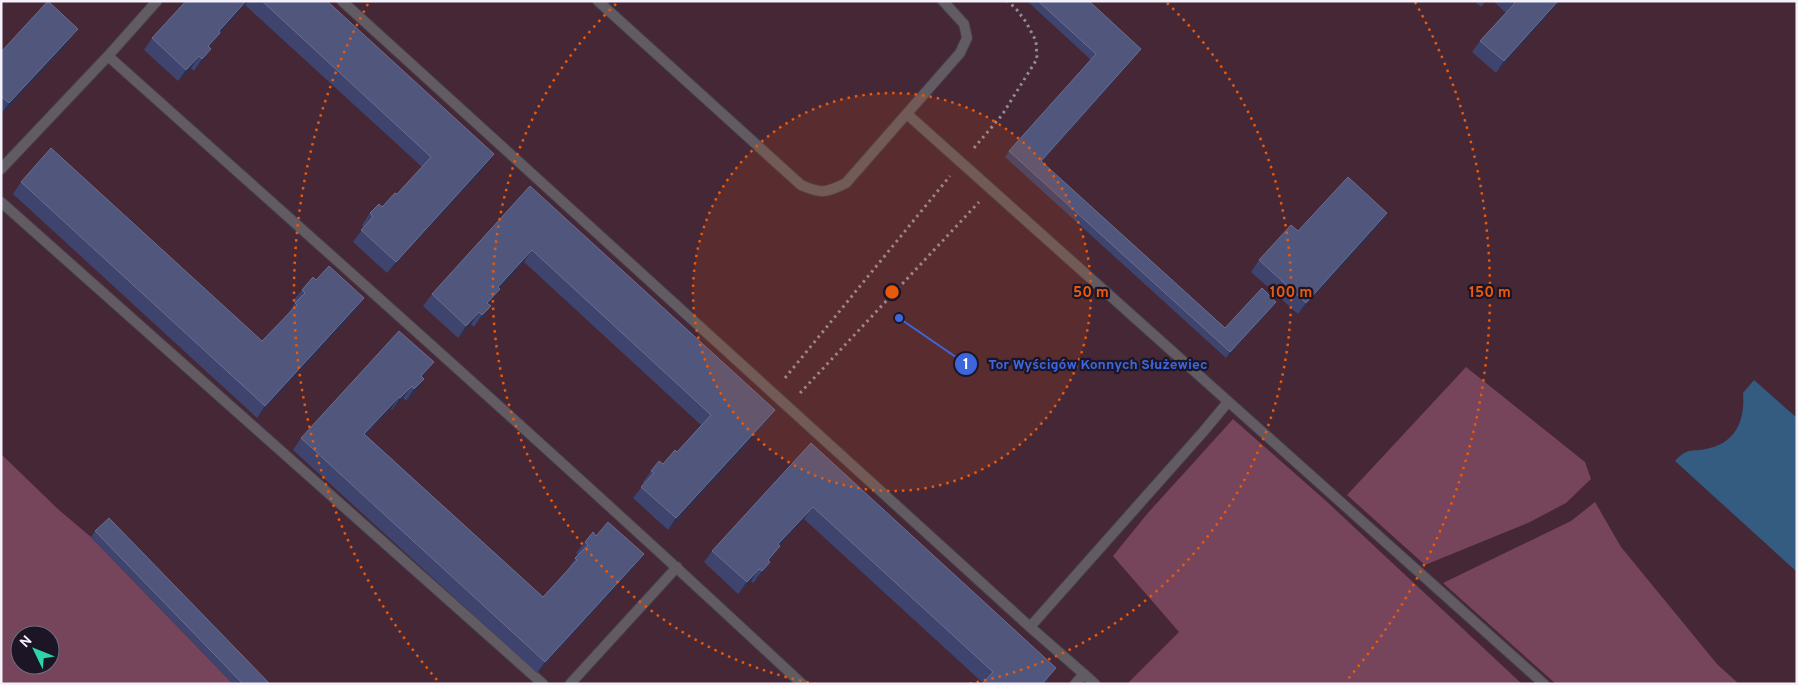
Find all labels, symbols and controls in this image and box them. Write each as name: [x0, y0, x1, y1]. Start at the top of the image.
centre of rings: [883, 283, 901, 301]
text: 50 m: [1073, 284, 1109, 303]
text: 100 m: [1270, 284, 1312, 303]
text: 150 m: [1469, 284, 1511, 303]
callout: Tor Wyścigów Konnych Służewiec: [953, 350, 1218, 379]
text: 1: [963, 356, 969, 375]
text: Tor Wyścigów Konnych Służewiec: [988, 357, 1208, 374]
north arrow: [10, 625, 60, 675]
text: N: [17, 633, 36, 652]

